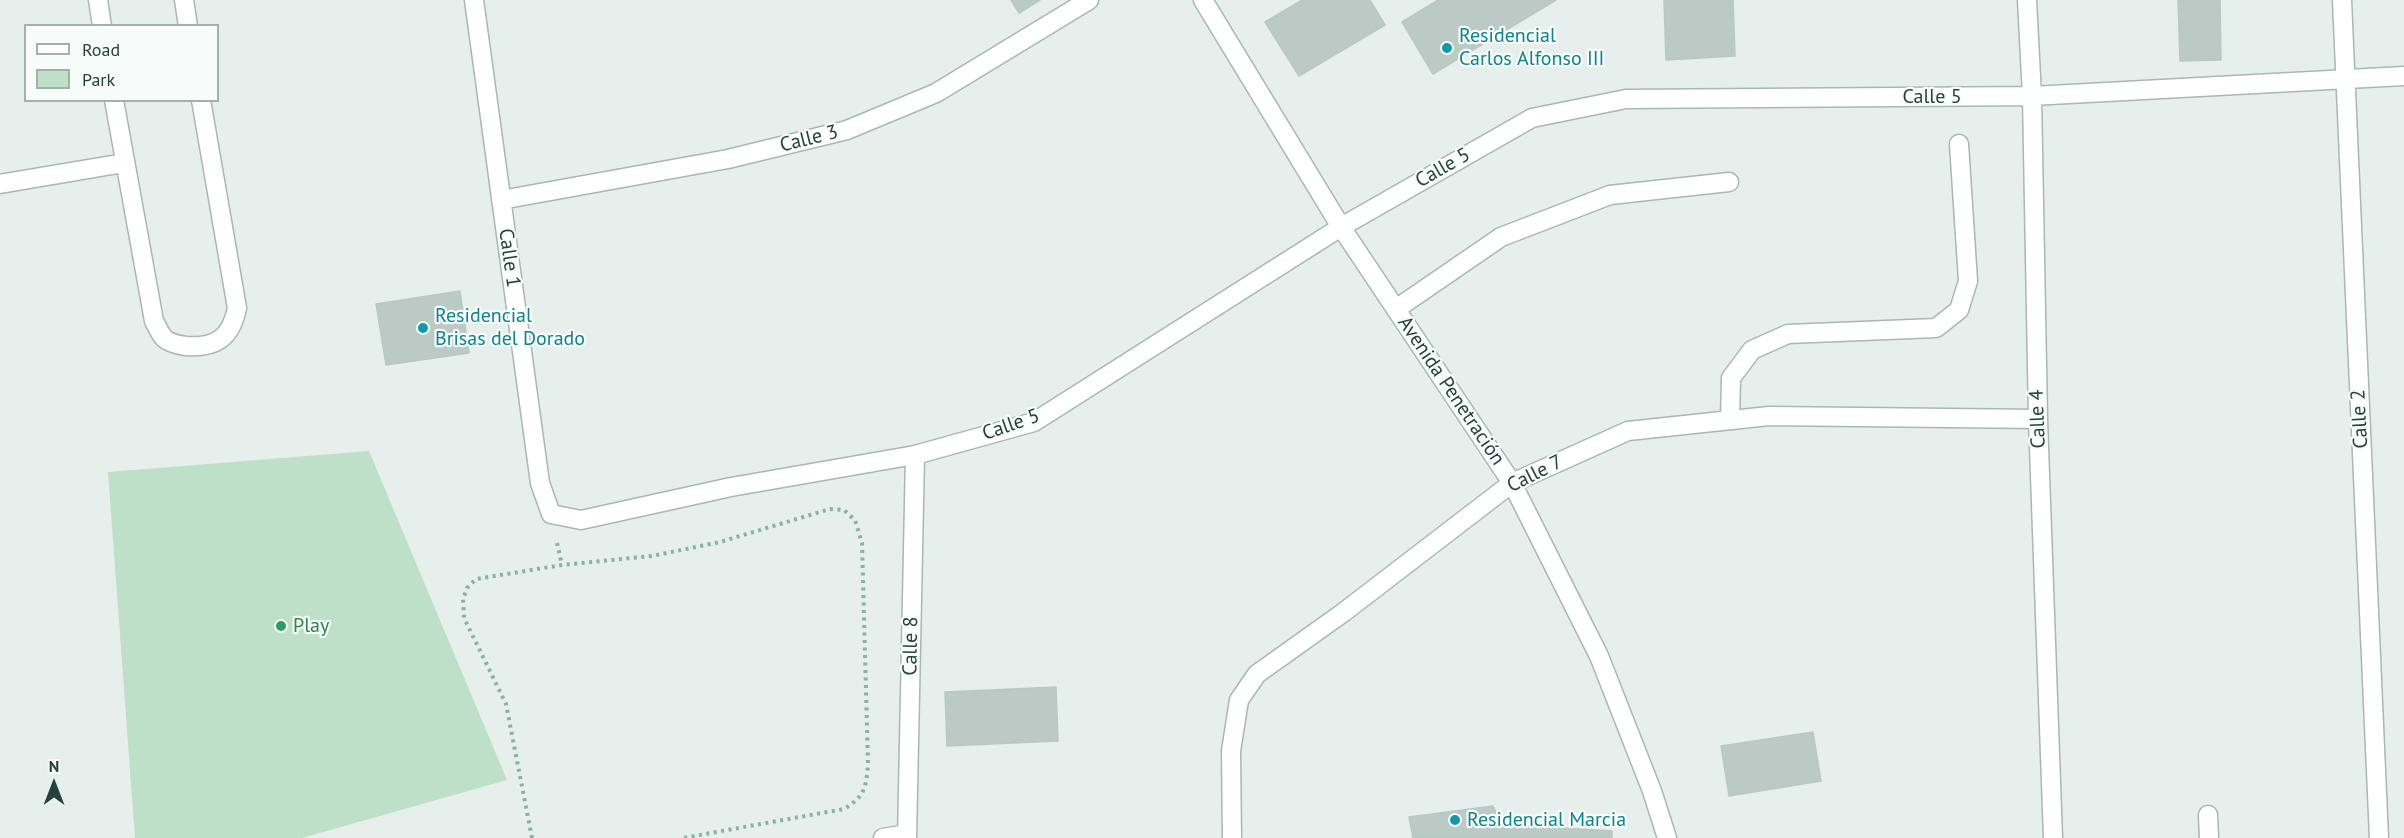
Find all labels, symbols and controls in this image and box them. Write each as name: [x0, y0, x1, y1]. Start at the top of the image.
legend: [24, 24, 219, 102]
place label: Residencial Carlos Alfonso III: [1459, 24, 1604, 71]
text: Road: [82, 38, 120, 61]
marker: Residencial Carlos Alfonso III: [1440, 41, 1454, 55]
text: Park: [82, 68, 115, 91]
street label: Calle 5: [1902, 85, 1962, 109]
street label: Calle 3: [777, 120, 841, 158]
street label: Calle 5: [1411, 143, 1475, 193]
street label: Calle 1: [493, 227, 525, 289]
place label: Residencial Brisas del Dorado: [435, 304, 585, 351]
street label: Avenida Penetración: [1392, 312, 1510, 470]
marker: Residencial Brisas del Dorado: [416, 321, 430, 335]
street label: Calle 4: [2025, 389, 2051, 449]
street label: Calle 2: [2346, 389, 2374, 449]
street label: Calle 5: [979, 404, 1043, 446]
street label: Calle 7: [1503, 450, 1567, 498]
place label: Play: [293, 614, 329, 638]
street label: Calle 8: [898, 616, 924, 676]
marker: Play: [274, 619, 288, 633]
north arrow: [24, 754, 84, 814]
text: N: [49, 756, 59, 776]
place label: Residencial Marcia: [1467, 808, 1626, 832]
marker: Residencial Marcia: [1448, 813, 1462, 827]

